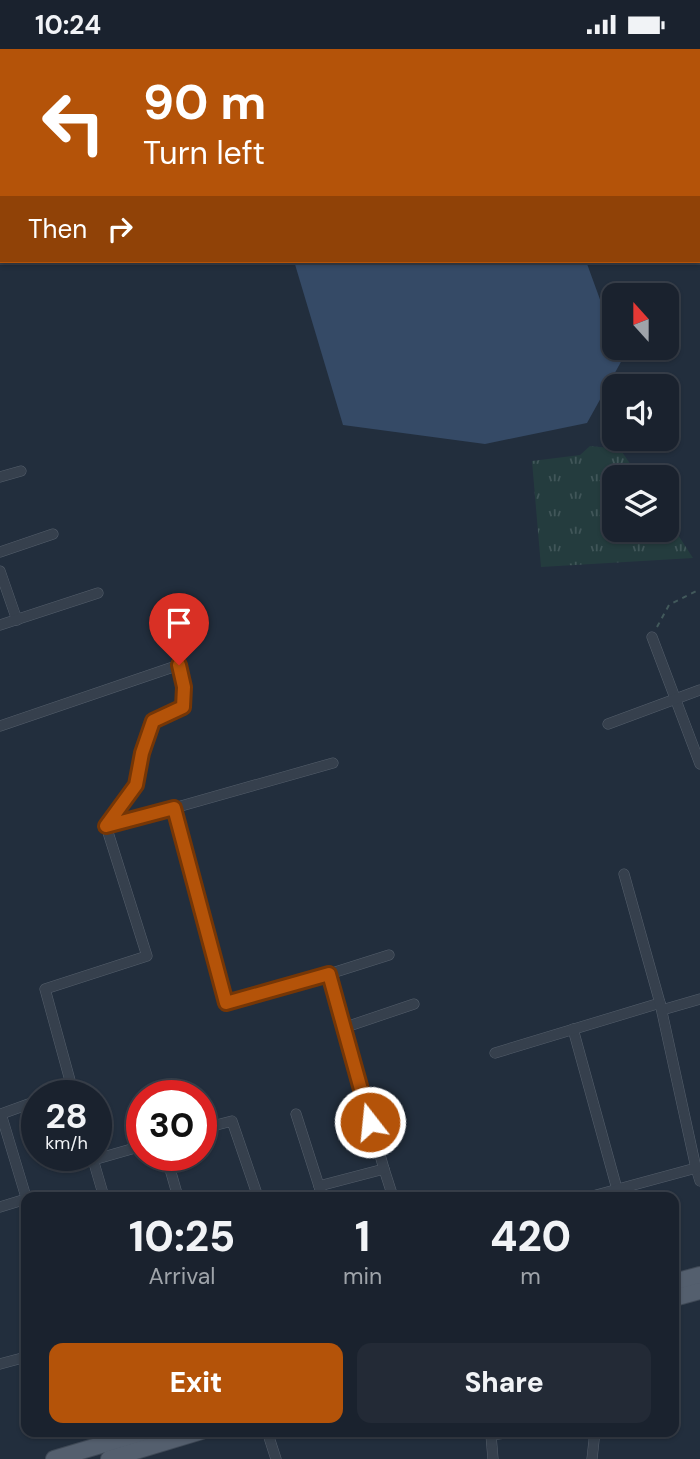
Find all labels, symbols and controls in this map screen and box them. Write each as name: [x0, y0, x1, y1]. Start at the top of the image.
text: 10:24: [35, 8, 101, 42]
text: 90 m: [143, 70, 266, 134]
icon: left: [28, 77, 119, 168]
text: Turn left: [143, 132, 265, 174]
icon: right: [101, 210, 139, 248]
text: Then: [28, 212, 87, 246]
north arrow: [602, 283, 679, 361]
map controls: [602, 283, 679, 542]
button: sound: [602, 374, 679, 451]
button: layers: [602, 465, 679, 542]
pin: [149, 593, 209, 665]
icon: arrive: [160, 604, 198, 642]
speed limit sign: 30: [126, 1080, 217, 1171]
position arrow: [333, 1085, 407, 1159]
text: 28: [45, 1093, 88, 1139]
text: km/h: [45, 1131, 88, 1155]
text: 10:25: [129, 1209, 235, 1264]
text: 1: [355, 1209, 370, 1264]
text: 420: [490, 1209, 571, 1264]
text: Arrival: [148, 1261, 215, 1291]
text: min: [343, 1261, 382, 1291]
text: m: [520, 1261, 541, 1291]
button: Exit: [49, 1343, 343, 1423]
button: Share: [357, 1343, 651, 1423]

